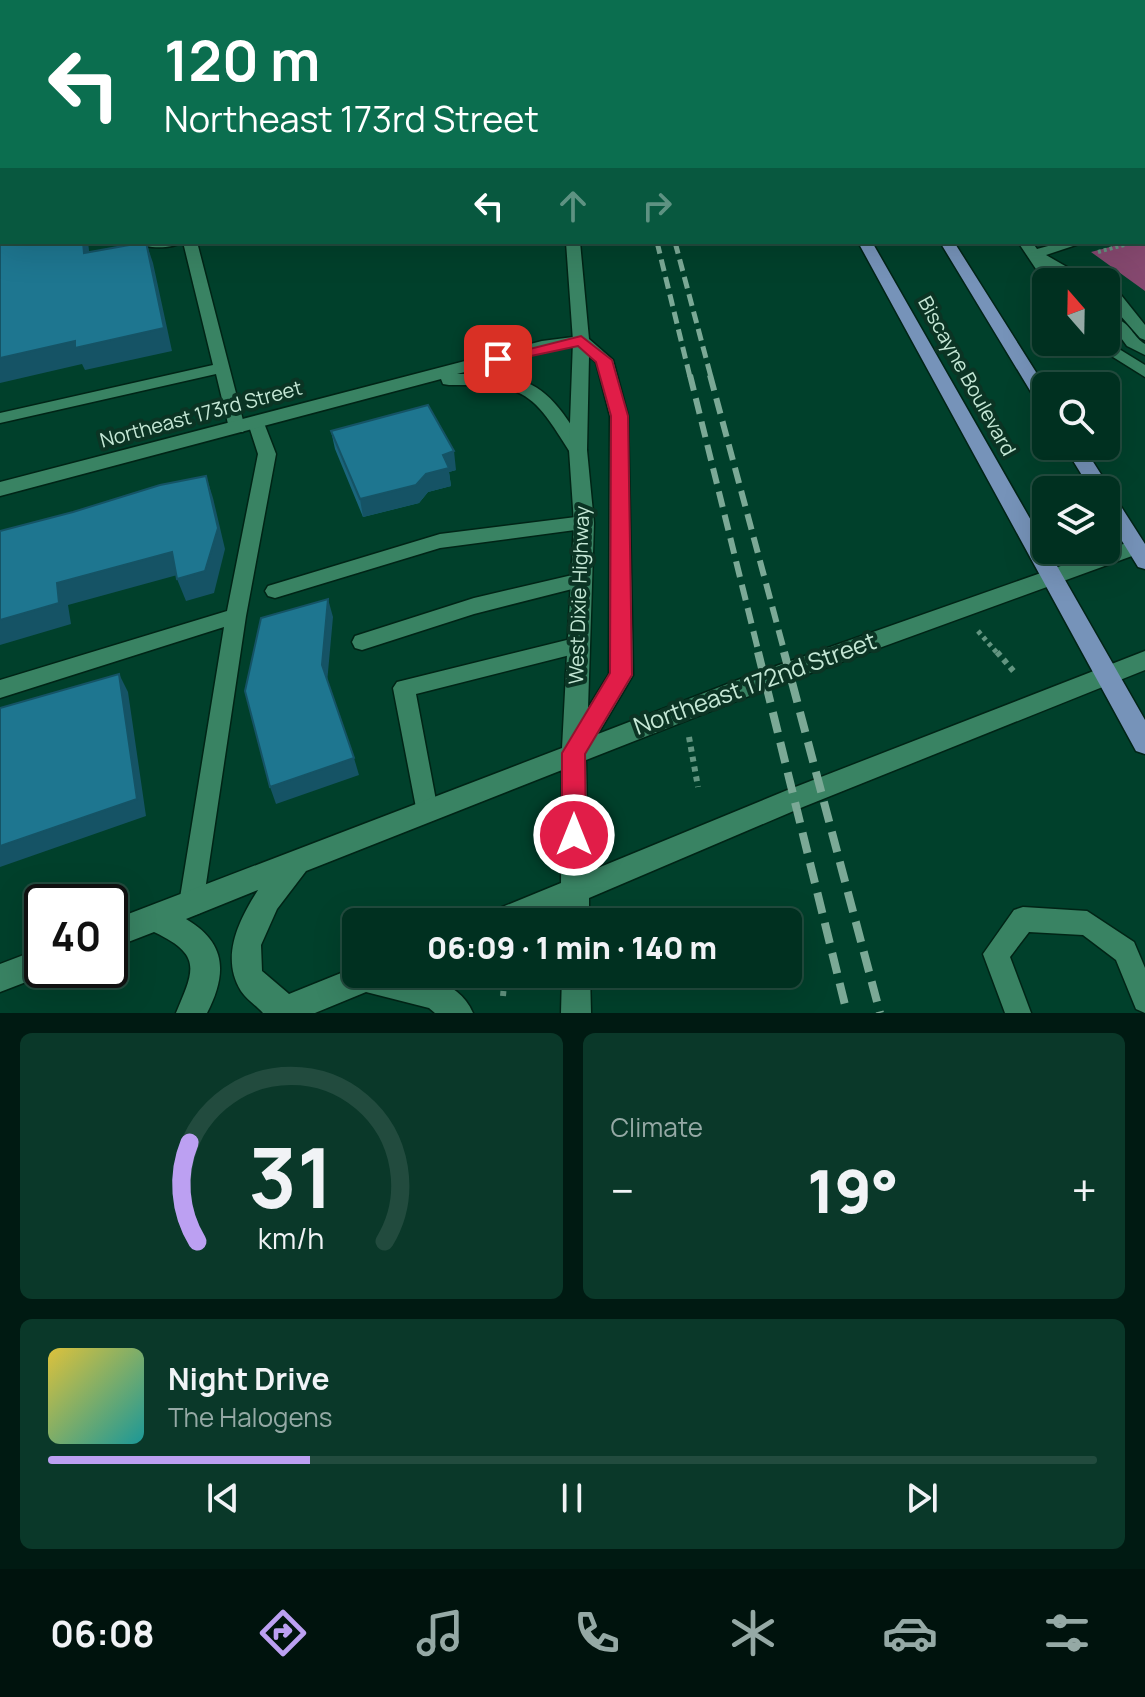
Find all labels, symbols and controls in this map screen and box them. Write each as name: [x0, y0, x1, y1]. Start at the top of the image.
text: 120 m: [164, 21, 320, 98]
icon: left: [32, 32, 136, 136]
text: Northeast 173rd Street: [164, 94, 539, 143]
icon: left: [467, 184, 511, 228]
icon: ahead: [551, 184, 595, 228]
icon: right: [635, 184, 679, 228]
north arrow: [1032, 268, 1120, 356]
map controls: [1032, 268, 1120, 564]
street label: Biscayne Boulevard: [912, 291, 1023, 460]
pin: [464, 325, 532, 393]
icon: arrive: [476, 337, 520, 381]
button: search: [1032, 372, 1120, 460]
street label: Northeast 173rd Street: [97, 374, 305, 454]
button: layers: [1032, 476, 1120, 564]
street label: West Dixie Highway: [562, 505, 595, 685]
street label: Northeast 172nd Street: [629, 623, 880, 742]
position arrow: [532, 793, 616, 877]
speed limit sign: 40: [24, 884, 128, 988]
text: 06:09 · 1 min · 140 m: [427, 927, 717, 968]
text: Climate: [611, 1109, 703, 1145]
text: 31: [249, 1119, 334, 1233]
text: 19°: [807, 1149, 899, 1231]
text: −: [611, 1160, 634, 1220]
text: +: [1072, 1160, 1097, 1220]
text: km/h: [258, 1219, 324, 1258]
text: Night Drive: [168, 1358, 330, 1399]
text: The Halogens: [168, 1399, 332, 1435]
icon: previous: [201, 1476, 245, 1520]
icon: pause: [550, 1476, 594, 1520]
icon: next: [900, 1476, 944, 1520]
icon: directions: [255, 1605, 311, 1661]
icon: music: [412, 1605, 468, 1661]
icon: phone: [569, 1605, 625, 1661]
icon: climate: [725, 1605, 781, 1661]
icon: car: [882, 1605, 938, 1661]
icon: filters: [1039, 1605, 1095, 1661]
text: 06:08: [50, 1609, 154, 1658]

